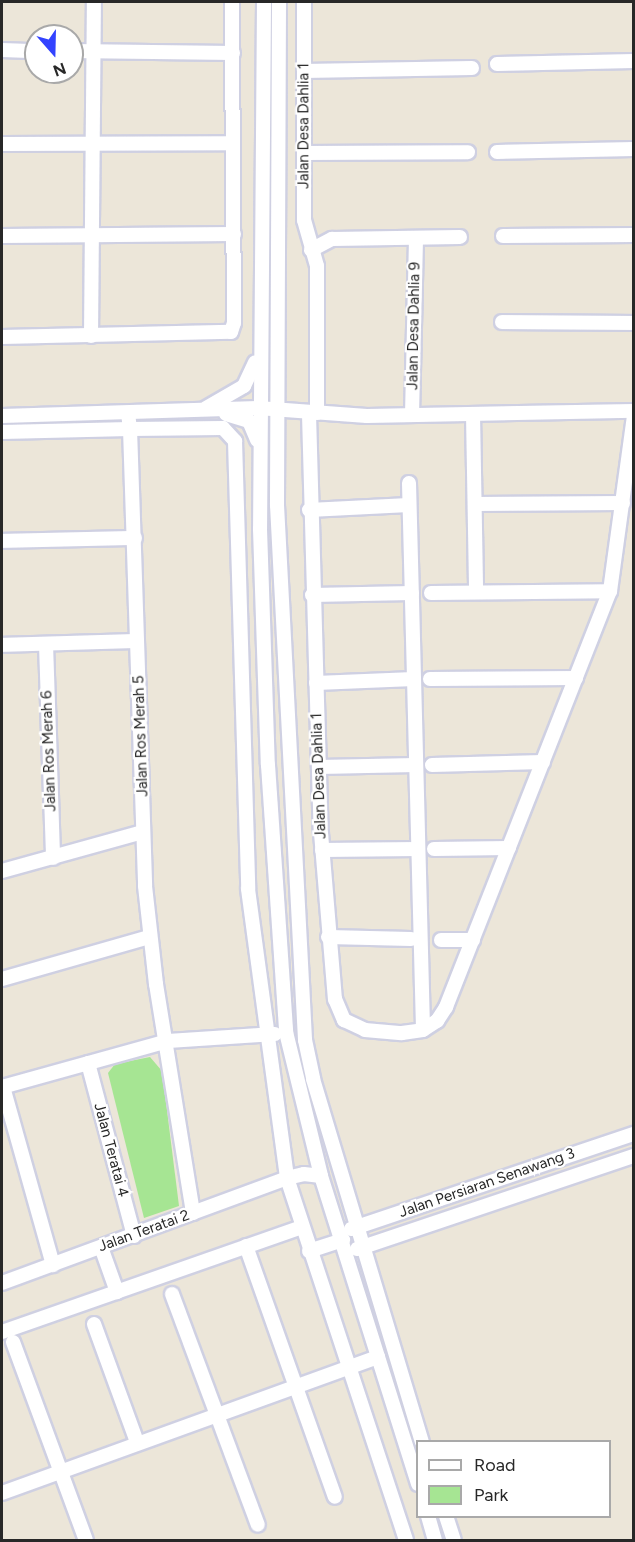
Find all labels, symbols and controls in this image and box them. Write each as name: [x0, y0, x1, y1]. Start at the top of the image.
north arrow: [24, 24, 84, 84]
text: N: [51, 58, 69, 81]
street label: Jalan Desa Dahlia 1: [295, 63, 313, 189]
street label: Jalan Desa Dahlia 9: [404, 262, 424, 390]
street label: Jalan Ros Merah 5: [130, 675, 152, 797]
street label: Jalan Ros Merah 6: [38, 690, 60, 812]
street label: Jalan Desa Dahlia 1: [308, 713, 330, 839]
street label: Jalan Teratai 4: [90, 1101, 132, 1199]
street label: Jalan Persiaran Senawang 3: [397, 1144, 577, 1222]
street label: Jalan Teratai 2: [96, 1206, 192, 1256]
legend: [416, 1440, 611, 1518]
text: Road: [474, 1454, 515, 1476]
text: Park: [474, 1484, 508, 1506]

